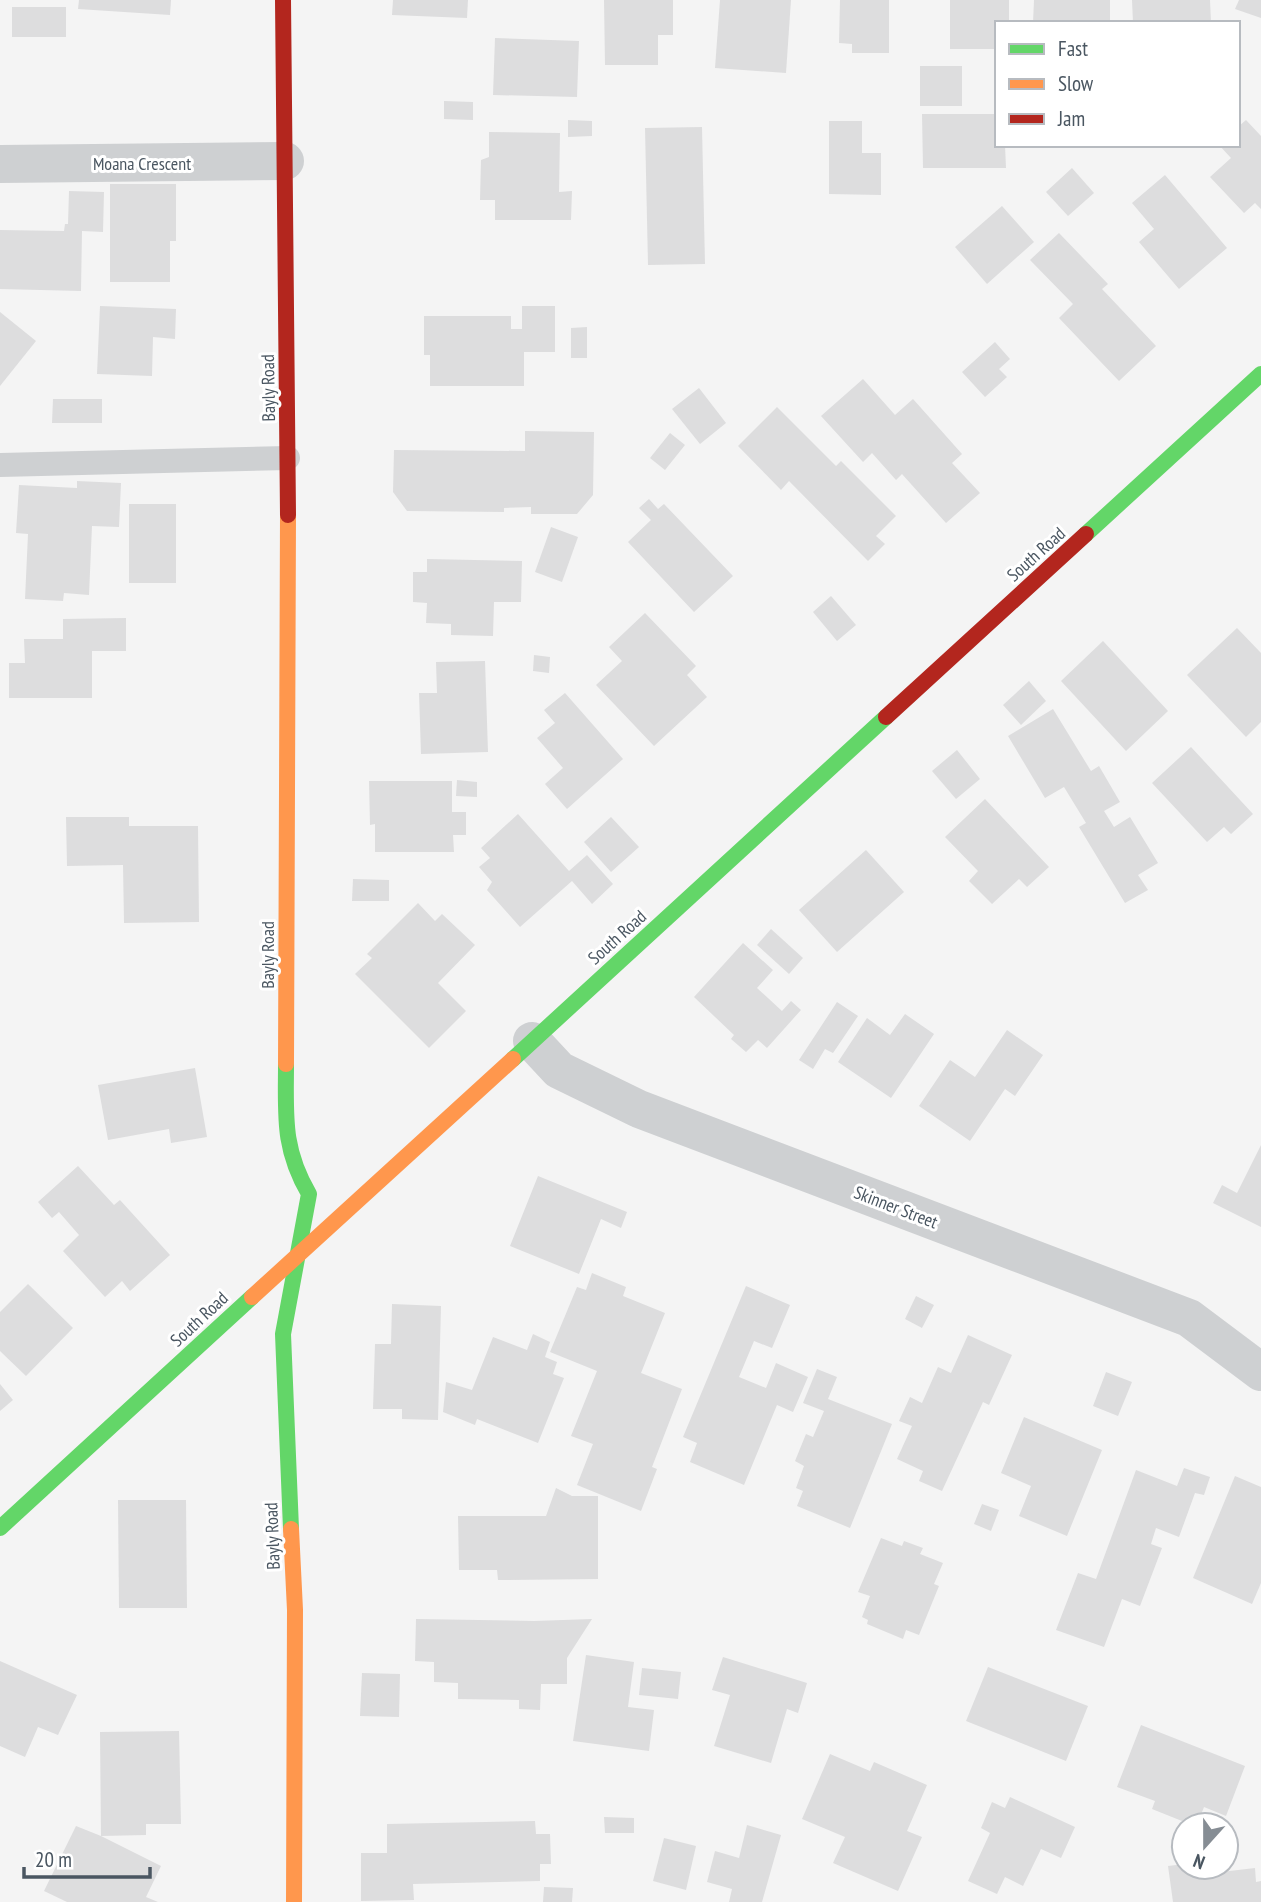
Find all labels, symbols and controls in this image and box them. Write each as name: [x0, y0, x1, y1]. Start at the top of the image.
legend: [995, 21, 1240, 147]
text: Fast: [1058, 35, 1088, 62]
text: Slow: [1058, 70, 1094, 97]
text: Jam: [1057, 105, 1085, 132]
street label: Moana Crescent: [93, 152, 191, 175]
street label: Bayly Road: [256, 354, 280, 422]
street label: South Road: [1002, 522, 1070, 586]
street label: South Road: [583, 905, 651, 969]
street label: Bayly Road: [256, 921, 279, 989]
street label: Skinner Street: [851, 1181, 941, 1233]
street label: South Road: [165, 1286, 233, 1352]
street label: Bayly Road: [259, 1502, 285, 1570]
north arrow: [1170, 1811, 1240, 1881]
scale bar: [24, 1836, 150, 1880]
text: 20 m: [35, 1846, 72, 1873]
text: N: [1190, 1849, 1208, 1875]

